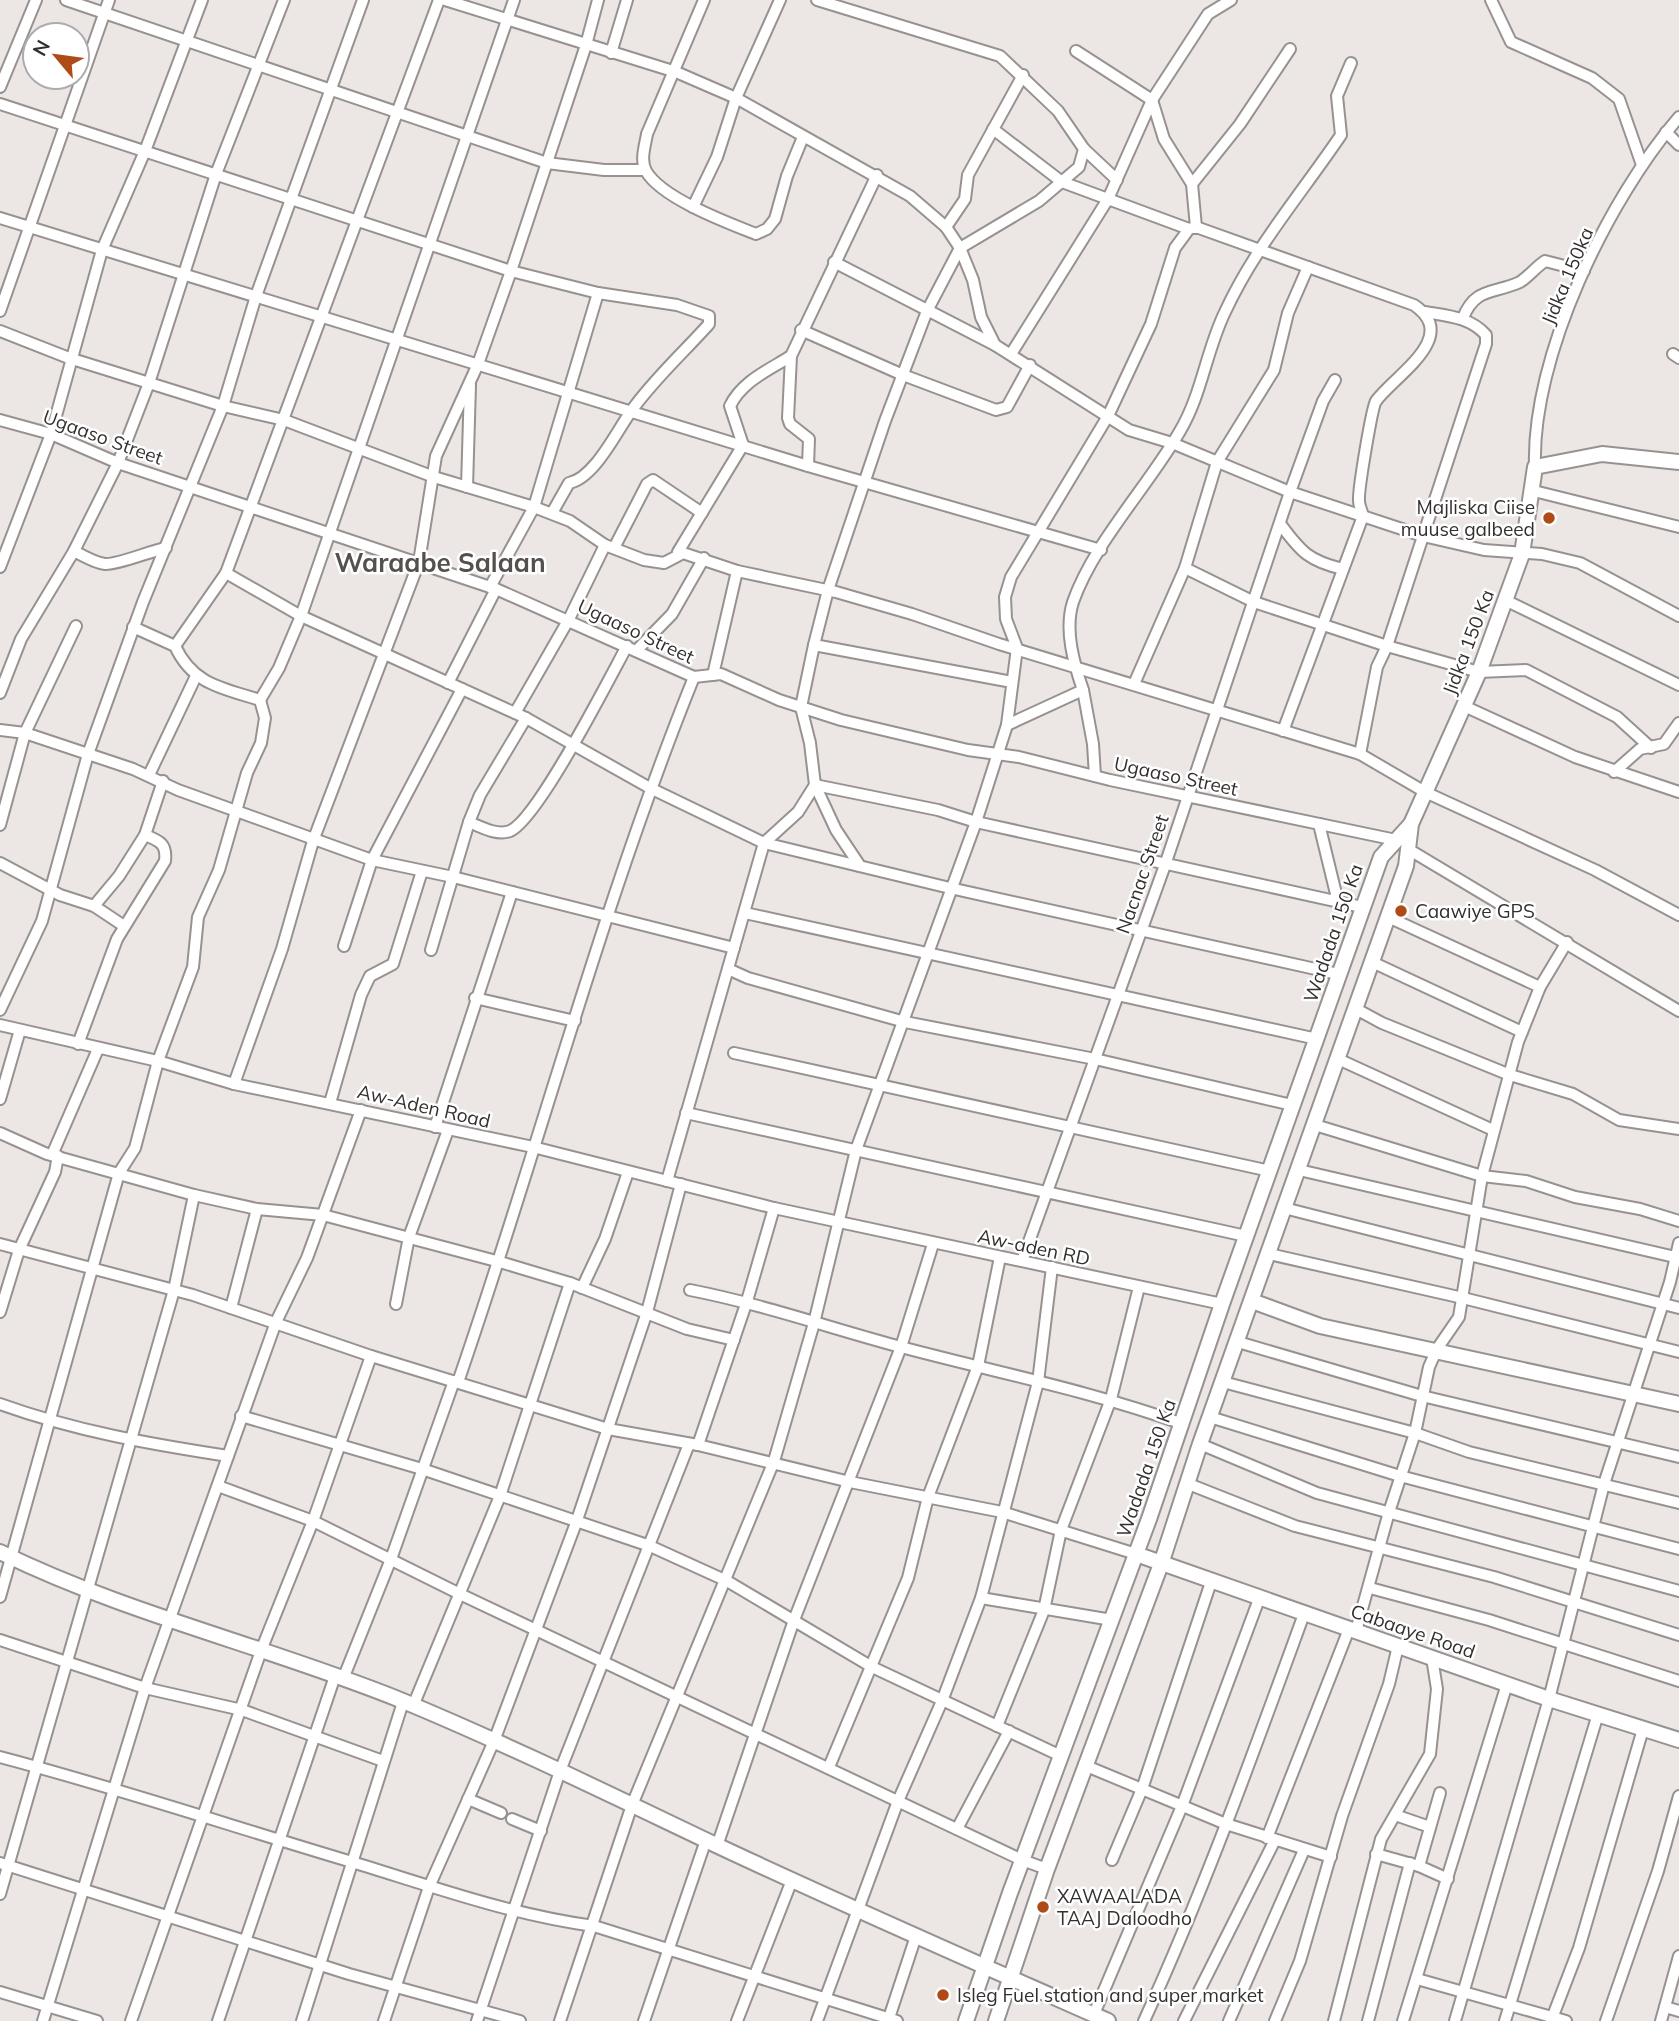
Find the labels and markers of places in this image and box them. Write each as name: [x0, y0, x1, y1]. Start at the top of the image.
place label: Majliska Ciise muuse galbeed: [1401, 495, 1535, 541]
marker: Majliska Ciise muuse galbeed: [1541, 510, 1557, 526]
place label: Caawiye GPS: [1415, 899, 1535, 923]
marker: Caawiye GPS: [1393, 903, 1409, 919]
place label: XAWAALADA TAAJ Daloodho: [1057, 1884, 1192, 1930]
marker: XAWAALADA TAAJ Daloodho: [1035, 1899, 1051, 1915]
place label: Isleg Fuel station and super market: [957, 1983, 1264, 2007]
marker: Isleg Fuel station and super market: [935, 1987, 951, 2003]

